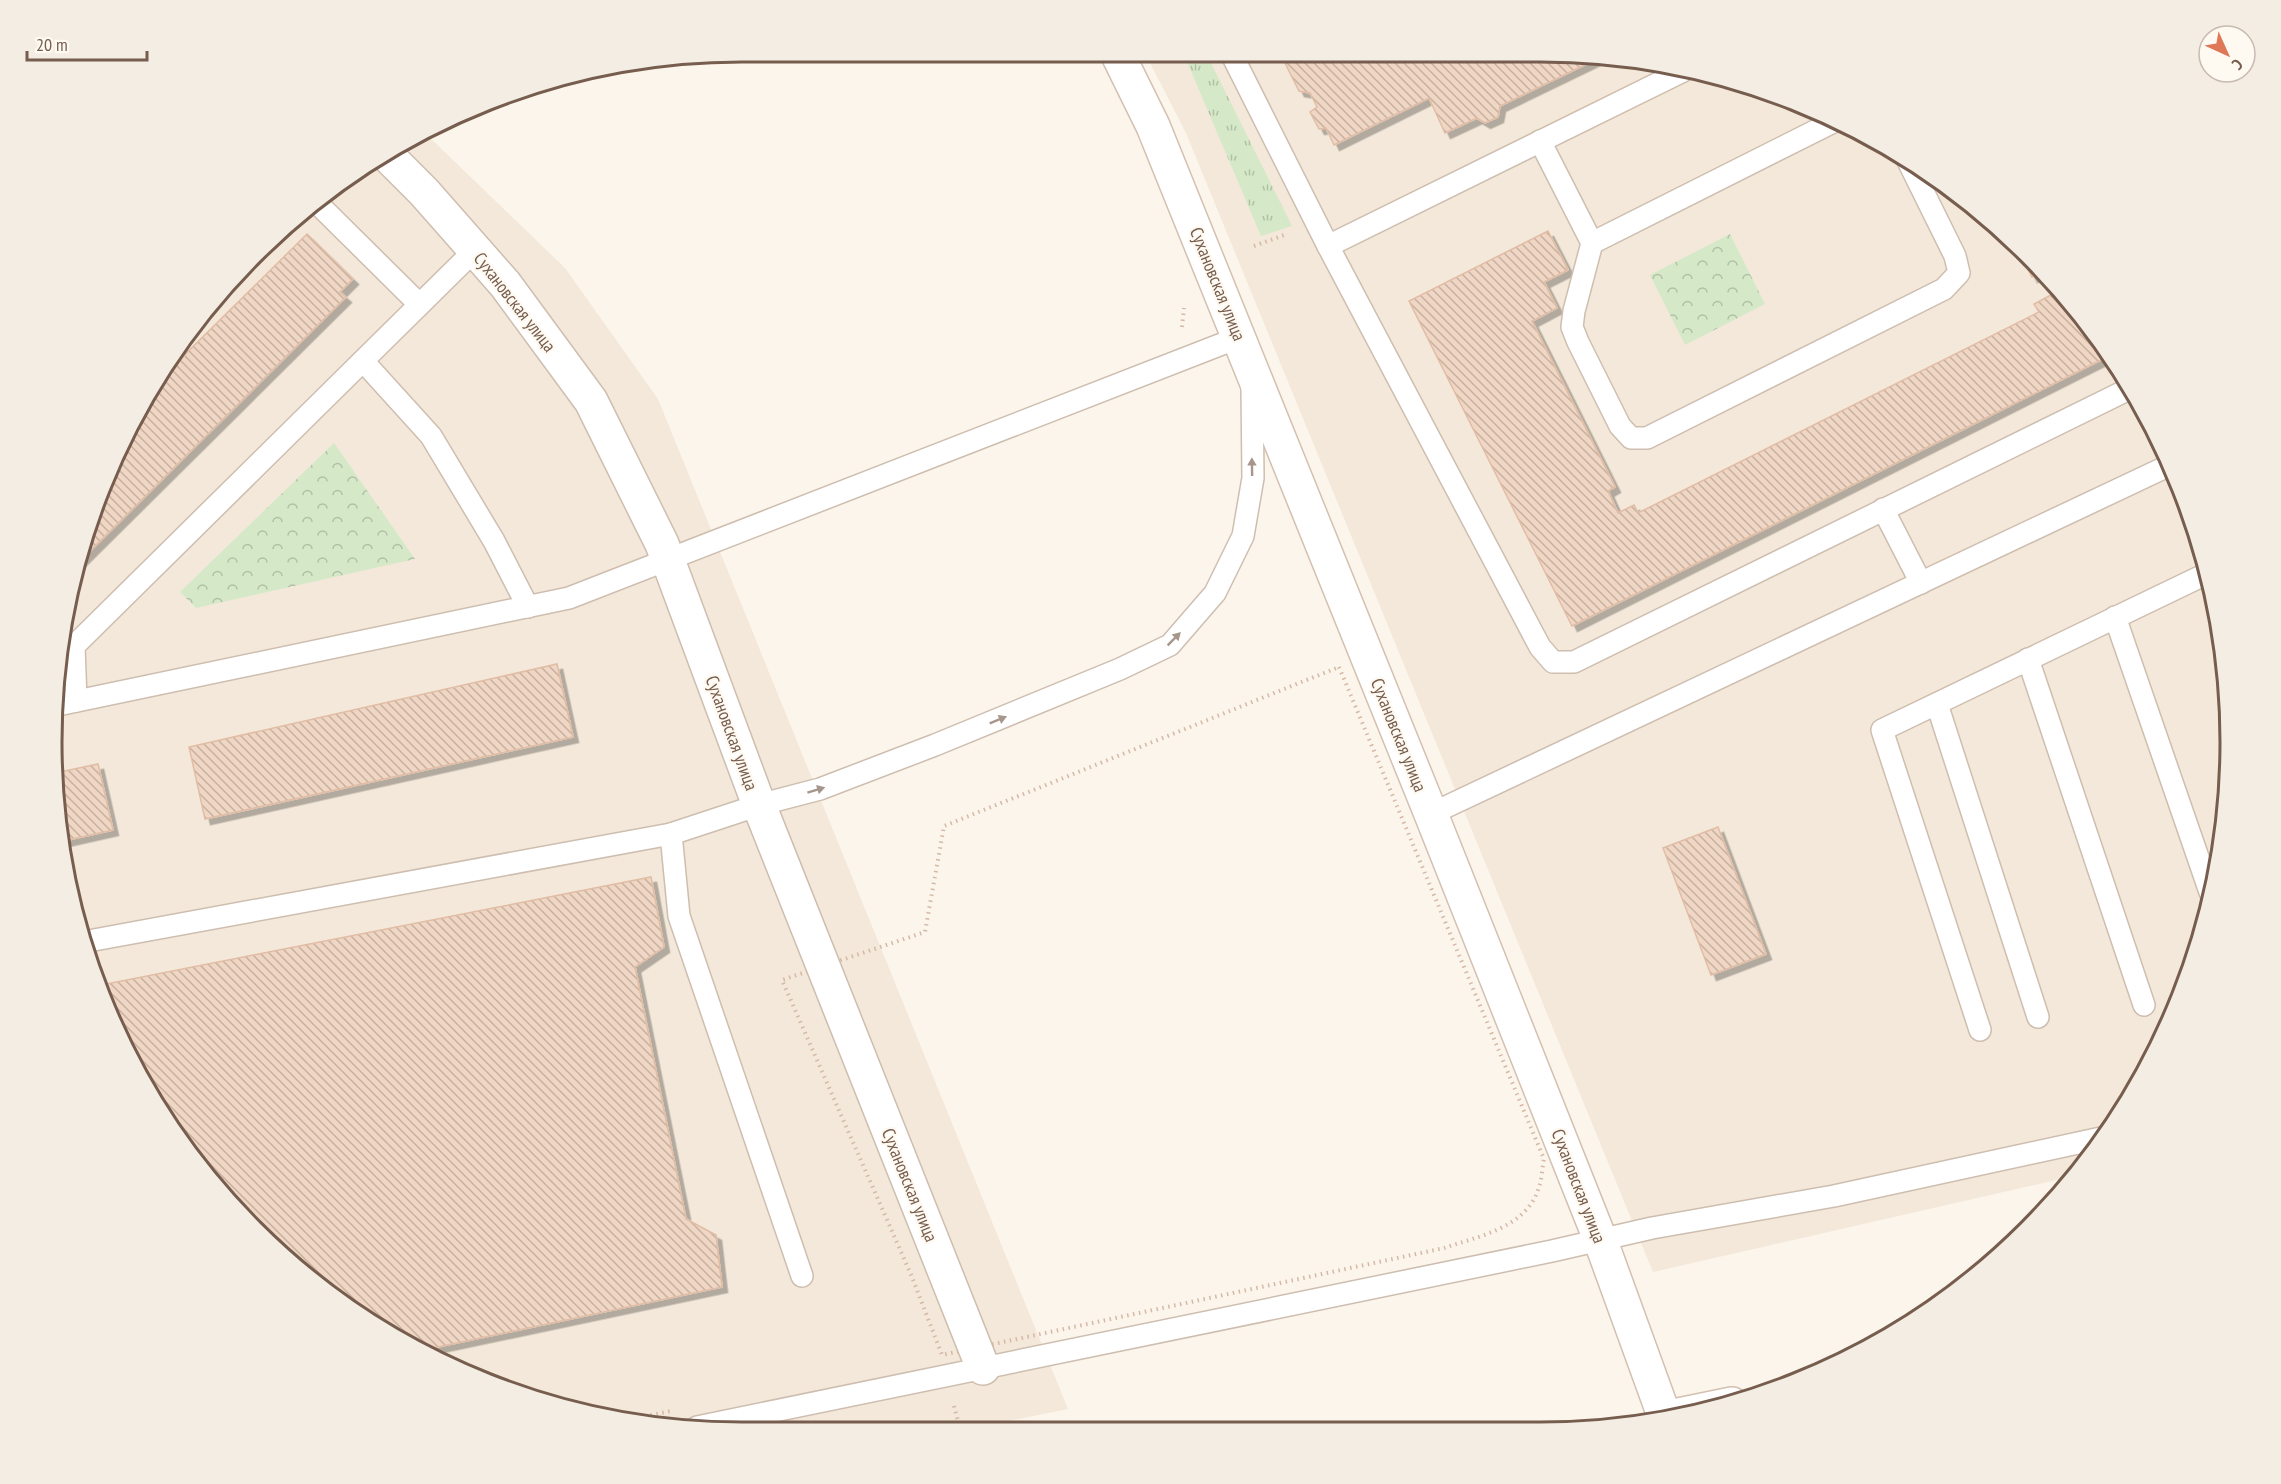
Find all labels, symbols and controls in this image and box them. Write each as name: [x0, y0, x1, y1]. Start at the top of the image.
scale bar: [27, 24, 147, 62]
north arrow: [2197, 24, 2257, 84]
text: 20 m: [36, 33, 68, 56]
text: С: [2227, 55, 2247, 75]
street label: Сухановская улица: [1185, 224, 1251, 344]
street label: Сухановская улица: [469, 247, 561, 357]
one-way arrow: [1248, 457, 1257, 476]
one-way arrow: [1167, 631, 1181, 646]
street label: Сухановская улица: [701, 672, 763, 794]
street label: Сухановская улица: [1366, 675, 1432, 795]
one-way arrow: [989, 715, 1007, 725]
one-way arrow: [807, 785, 825, 794]
street label: Сухановская улица: [877, 1125, 943, 1245]
street label: Сухановская улица: [1547, 1126, 1611, 1246]

